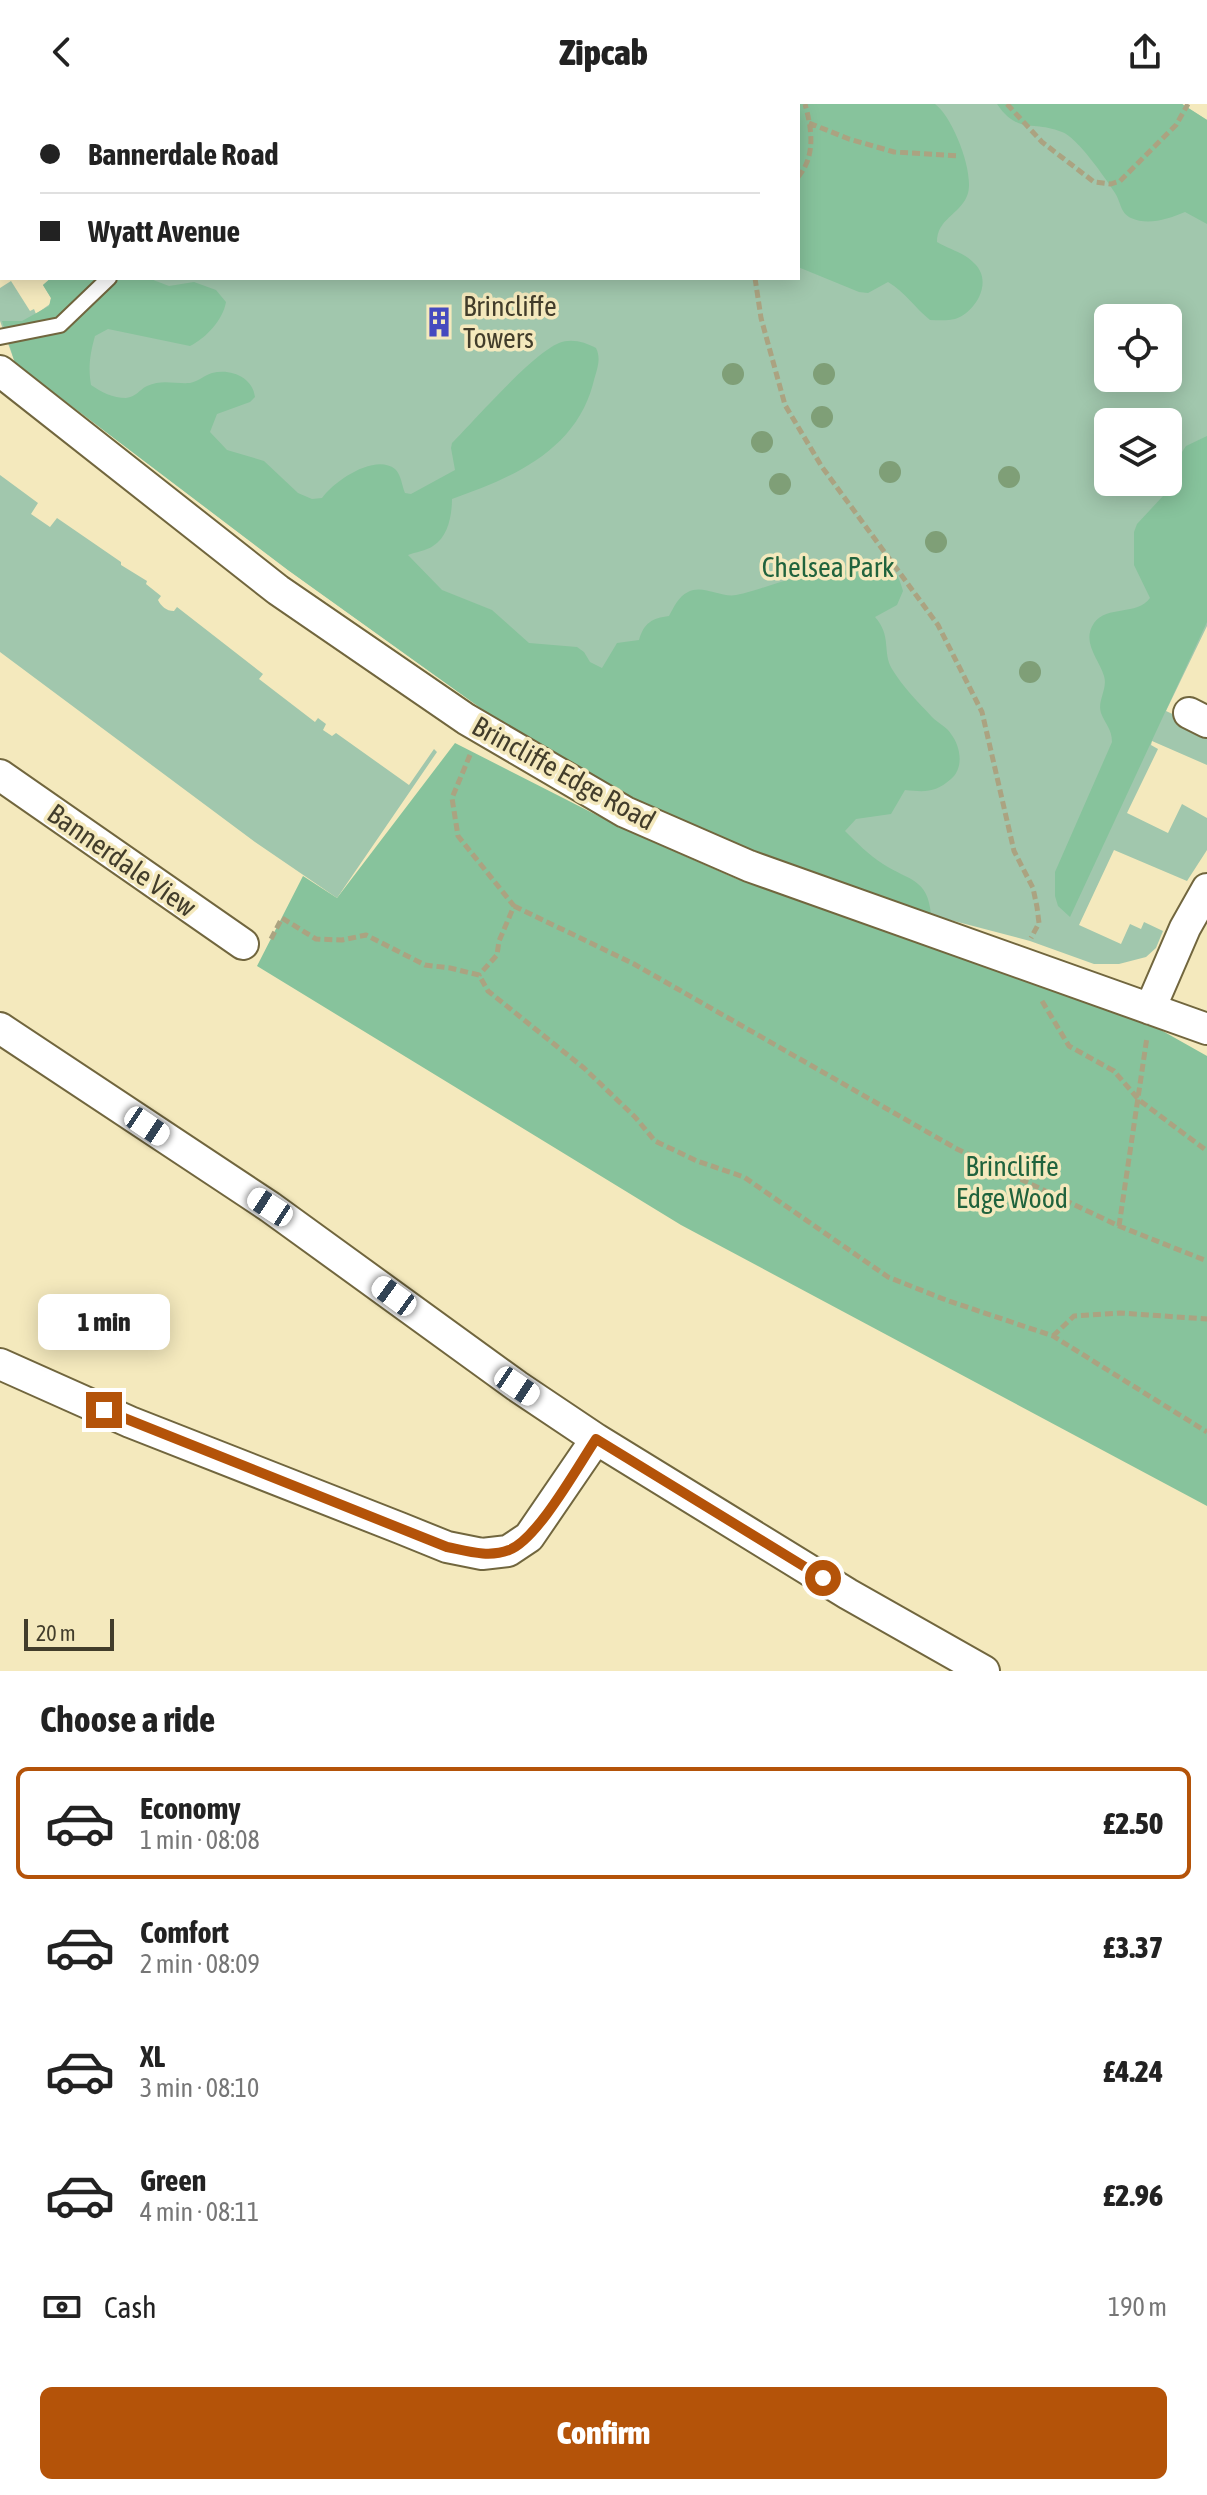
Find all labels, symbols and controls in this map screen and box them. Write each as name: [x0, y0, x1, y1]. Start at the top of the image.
icon: back: [40, 30, 84, 74]
icon: share: [1123, 30, 1167, 74]
text: Zipcab: [559, 31, 648, 73]
text: Bannerdale Road: [88, 137, 279, 171]
text: Wyatt Avenue: [88, 214, 240, 248]
place label: Brincliffe Towers: [463, 290, 557, 354]
map controls: [1094, 304, 1182, 496]
button: locate: [1094, 304, 1182, 392]
building icon: Brincliffe Towers: [422, 305, 456, 339]
button: layers: [1094, 408, 1182, 496]
park label: Chelsea Park: [762, 551, 894, 583]
street label: Brincliffe Edge Road: [467, 710, 661, 836]
street label: Bannerdale View: [42, 797, 203, 923]
car: [120, 1103, 174, 1149]
park label: Brincliffe Edge Wood: [956, 1150, 1068, 1214]
car: [243, 1184, 297, 1230]
car: [368, 1272, 420, 1320]
callout: 1 min: [38, 1294, 170, 1350]
text: 1 min: [77, 1307, 131, 1337]
car: [490, 1363, 544, 1409]
route end: [86, 1392, 122, 1428]
route start: [805, 1560, 841, 1596]
scale bar: [24, 1615, 114, 1651]
text: 20 m: [36, 1620, 76, 1646]
text: Choose a ride: [40, 1698, 215, 1740]
icon: car: [44, 1787, 116, 1859]
text: Economy: [140, 1791, 241, 1825]
text: £2.50: [1103, 1806, 1163, 1840]
text: 1 min · 08:08: [140, 1825, 260, 1855]
icon: car: [44, 1911, 116, 1983]
text: Comfort: [140, 1915, 229, 1949]
text: £3.37: [1103, 1930, 1163, 1964]
text: 2 min · 08:09: [140, 1949, 260, 1979]
icon: car: [44, 2035, 116, 2107]
text: XL: [140, 2039, 165, 2073]
text: £4.24: [1103, 2054, 1163, 2088]
text: 3 min · 08:10: [140, 2073, 259, 2103]
icon: car: [44, 2159, 116, 2231]
text: Green: [140, 2163, 206, 2197]
text: £2.96: [1103, 2178, 1163, 2212]
text: 4 min · 08:11: [140, 2197, 259, 2227]
icon: cash: [40, 2285, 84, 2329]
text: Cash: [104, 2290, 157, 2324]
text: 190 m: [1108, 2292, 1167, 2322]
button: Confirm: [40, 2387, 1167, 2479]

